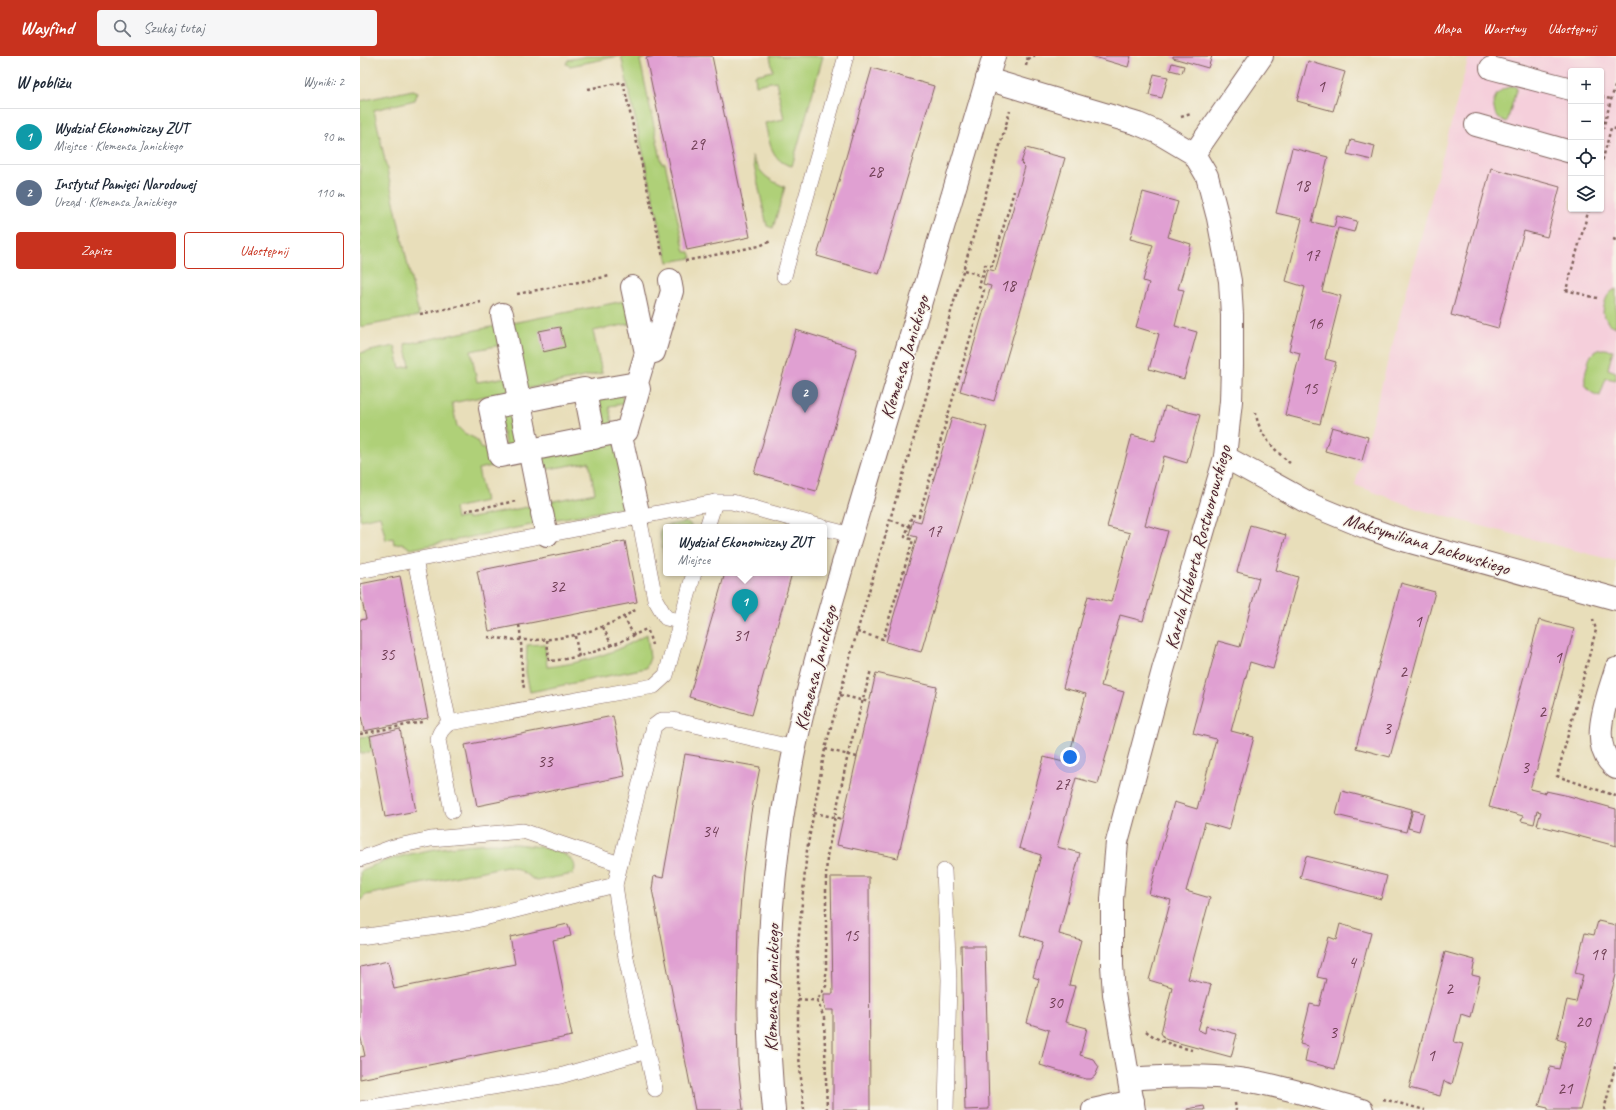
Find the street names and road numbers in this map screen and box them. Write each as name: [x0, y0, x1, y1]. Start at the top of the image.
street label: Klemensa Janickiego: [875, 291, 936, 422]
street label: Karola Huberta Rostworowskiego: [1159, 442, 1237, 652]
street label: Maksymiliana Jackowskiego: [1341, 507, 1514, 581]
street label: Klemensa Janickiego: [789, 601, 844, 733]
street label: Klemensa Janickiego: [759, 922, 785, 1052]

